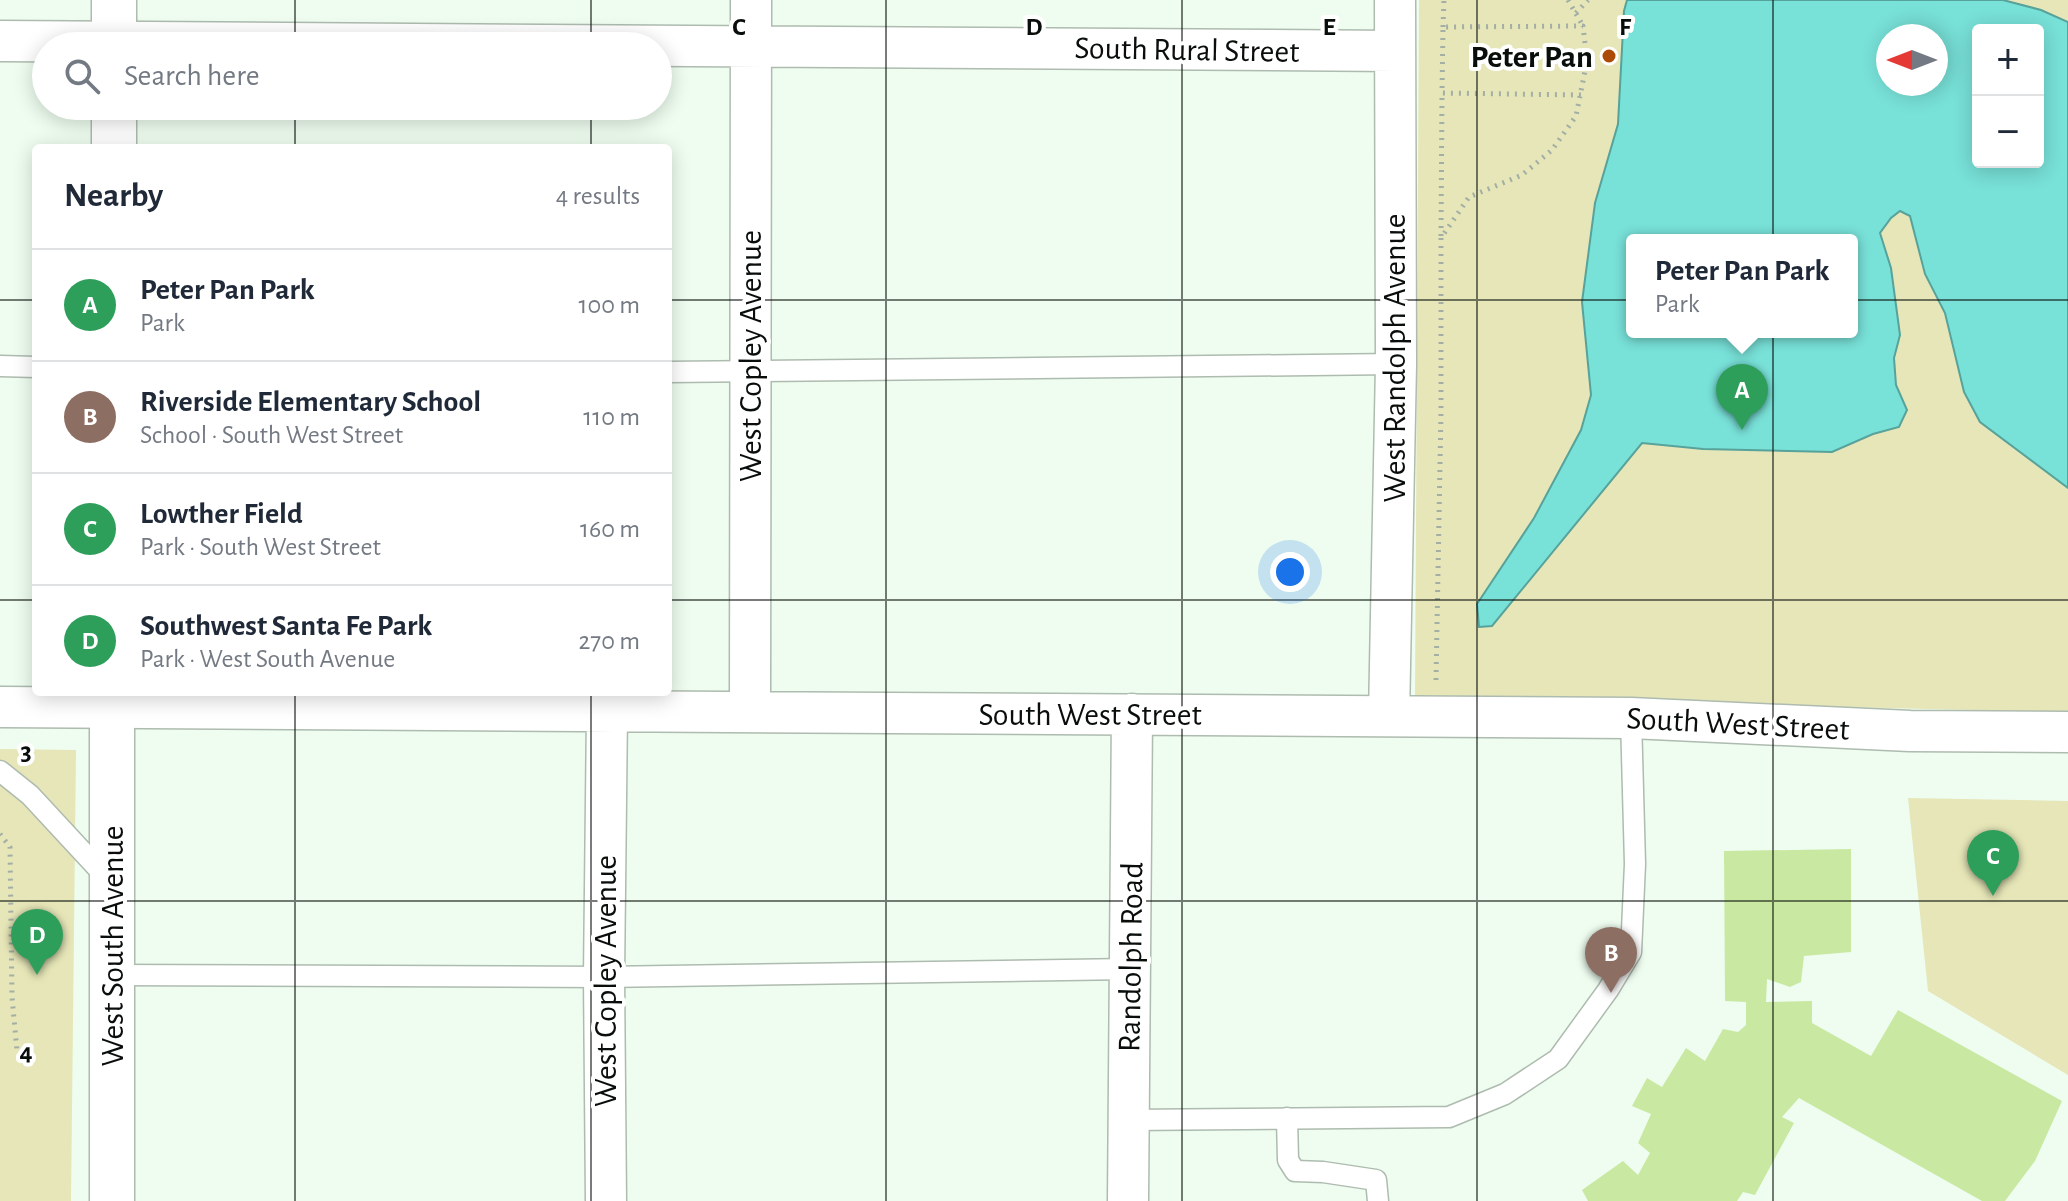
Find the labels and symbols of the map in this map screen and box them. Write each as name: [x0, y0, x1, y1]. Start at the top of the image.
text: C: [732, 14, 746, 40]
text: D: [1025, 14, 1043, 40]
text: E: [1322, 14, 1336, 40]
text: F: [1619, 14, 1632, 40]
north arrow: [1876, 24, 1948, 96]
street label: South Rural Street: [1074, 32, 1300, 68]
place label: Peter Pan: [1470, 41, 1593, 73]
marker: Peter Pan: [1600, 47, 1618, 65]
street label: West Randolph Avenue: [1379, 213, 1411, 503]
street label: West Copley Avenue: [735, 230, 767, 482]
pin: A: [1716, 364, 1768, 430]
your location: [1270, 552, 1310, 592]
street label: South West Street: [978, 699, 1202, 731]
street label: South West Street: [1626, 702, 1850, 746]
text: 3: [20, 739, 32, 765]
street label: West South Avenue: [97, 825, 129, 1067]
pin: C: [1967, 830, 2019, 896]
street label: West Copley Avenue: [590, 855, 622, 1107]
street label: Randolph Road: [1113, 862, 1149, 1052]
pin: D: [11, 909, 63, 975]
pin: B: [1585, 927, 1637, 993]
text: 4: [19, 1039, 33, 1065]

